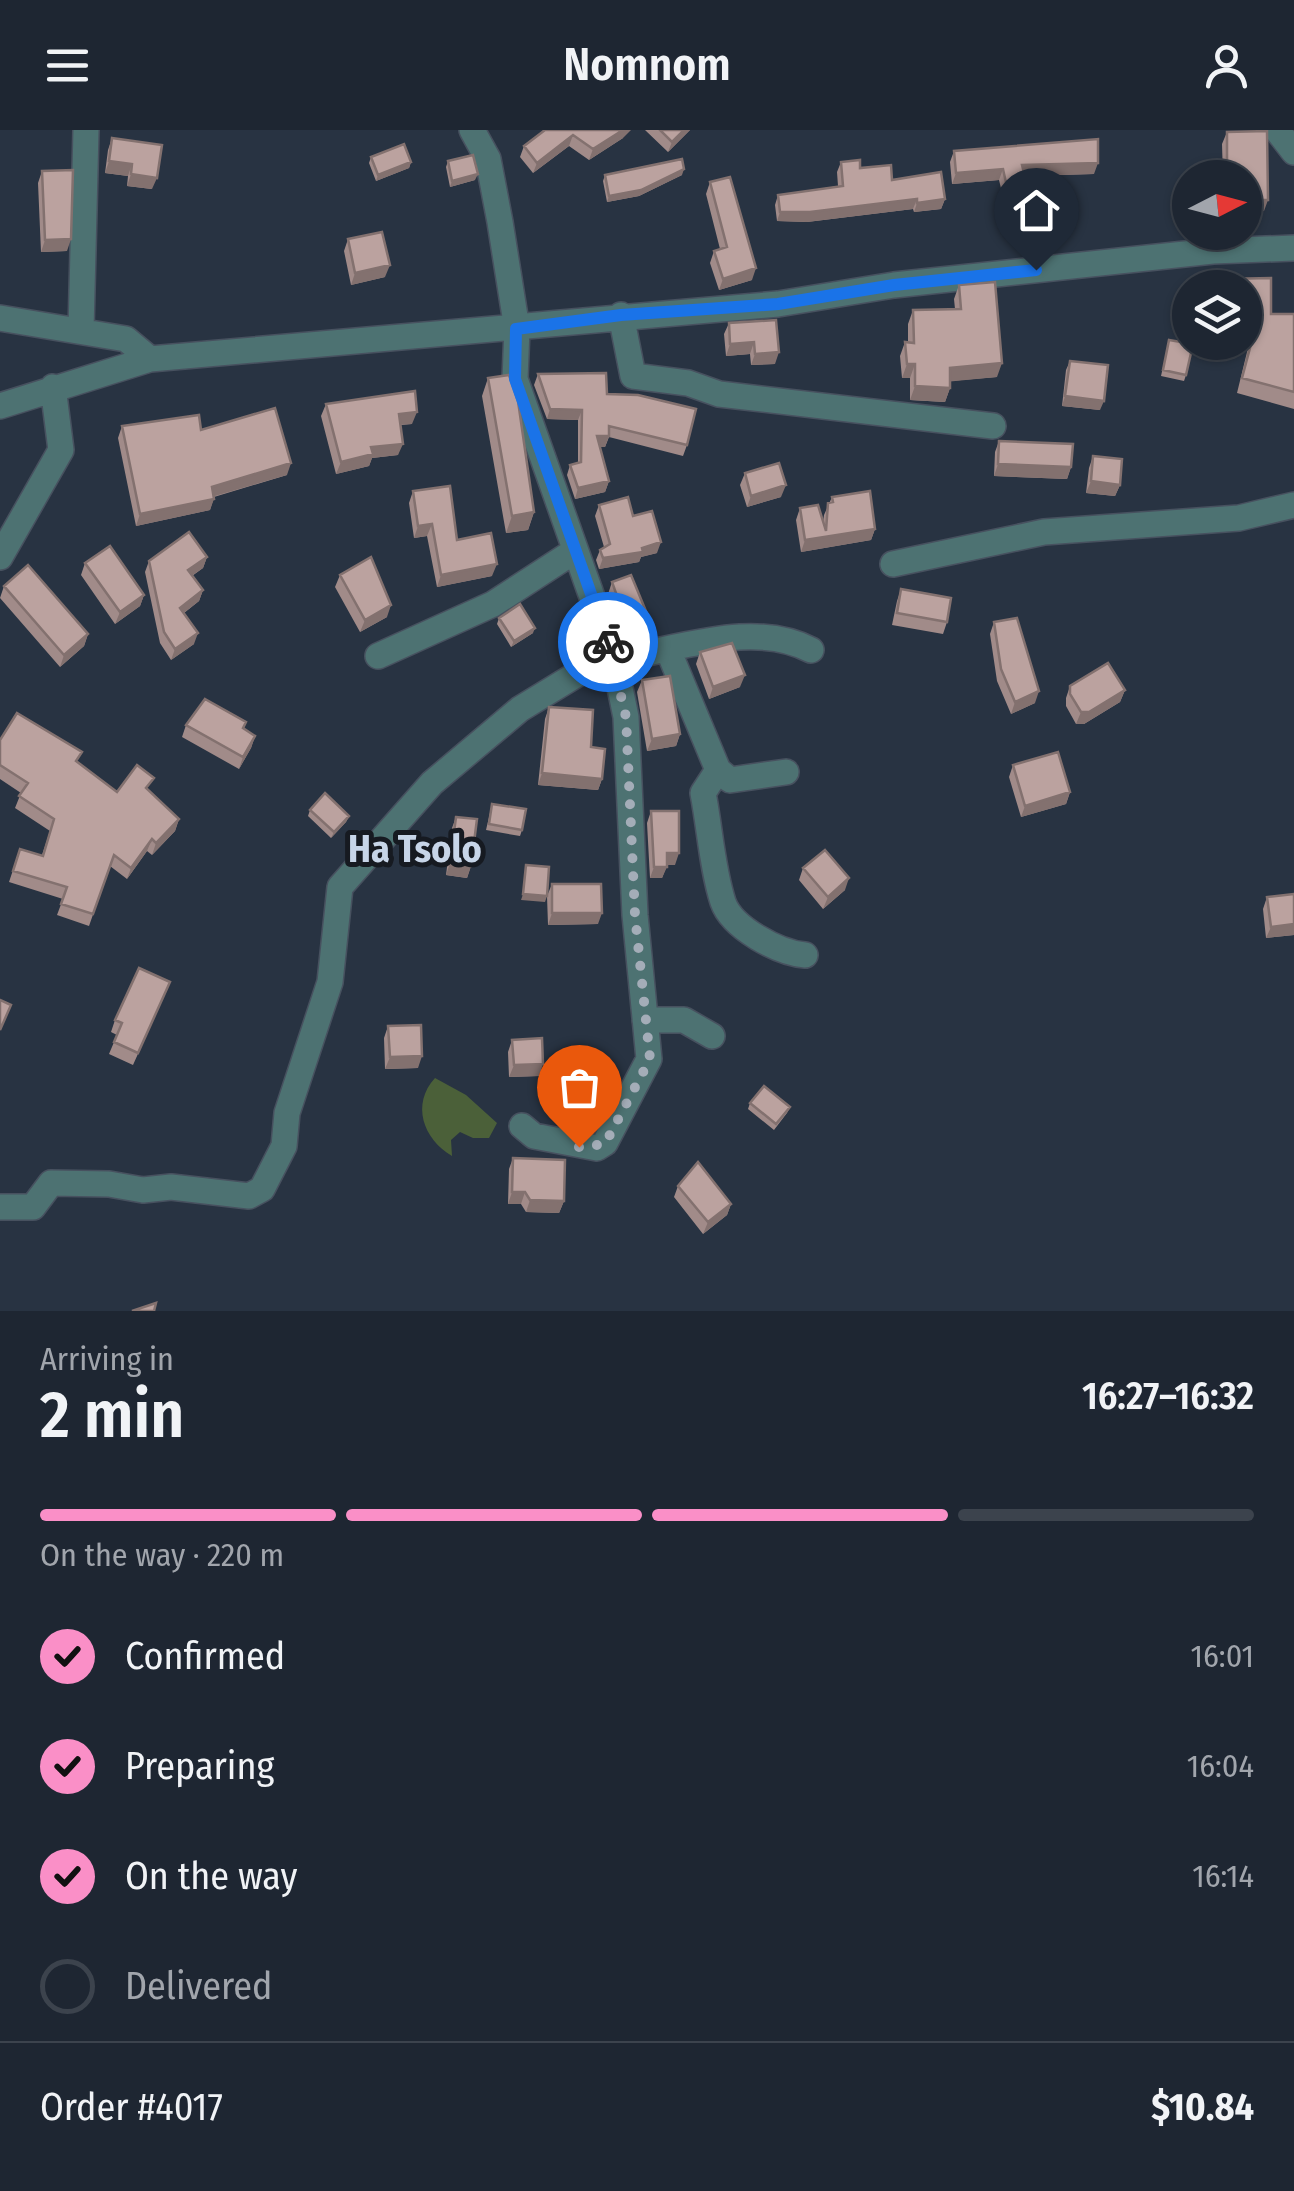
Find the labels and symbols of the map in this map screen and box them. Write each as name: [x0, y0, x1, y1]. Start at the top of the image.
north arrow: [1172, 160, 1262, 250]
pin: [994, 168, 1079, 271]
courier: [558, 592, 658, 692]
district label: Ha Tsolo: [348, 826, 482, 872]
pin: [537, 1045, 622, 1148]

